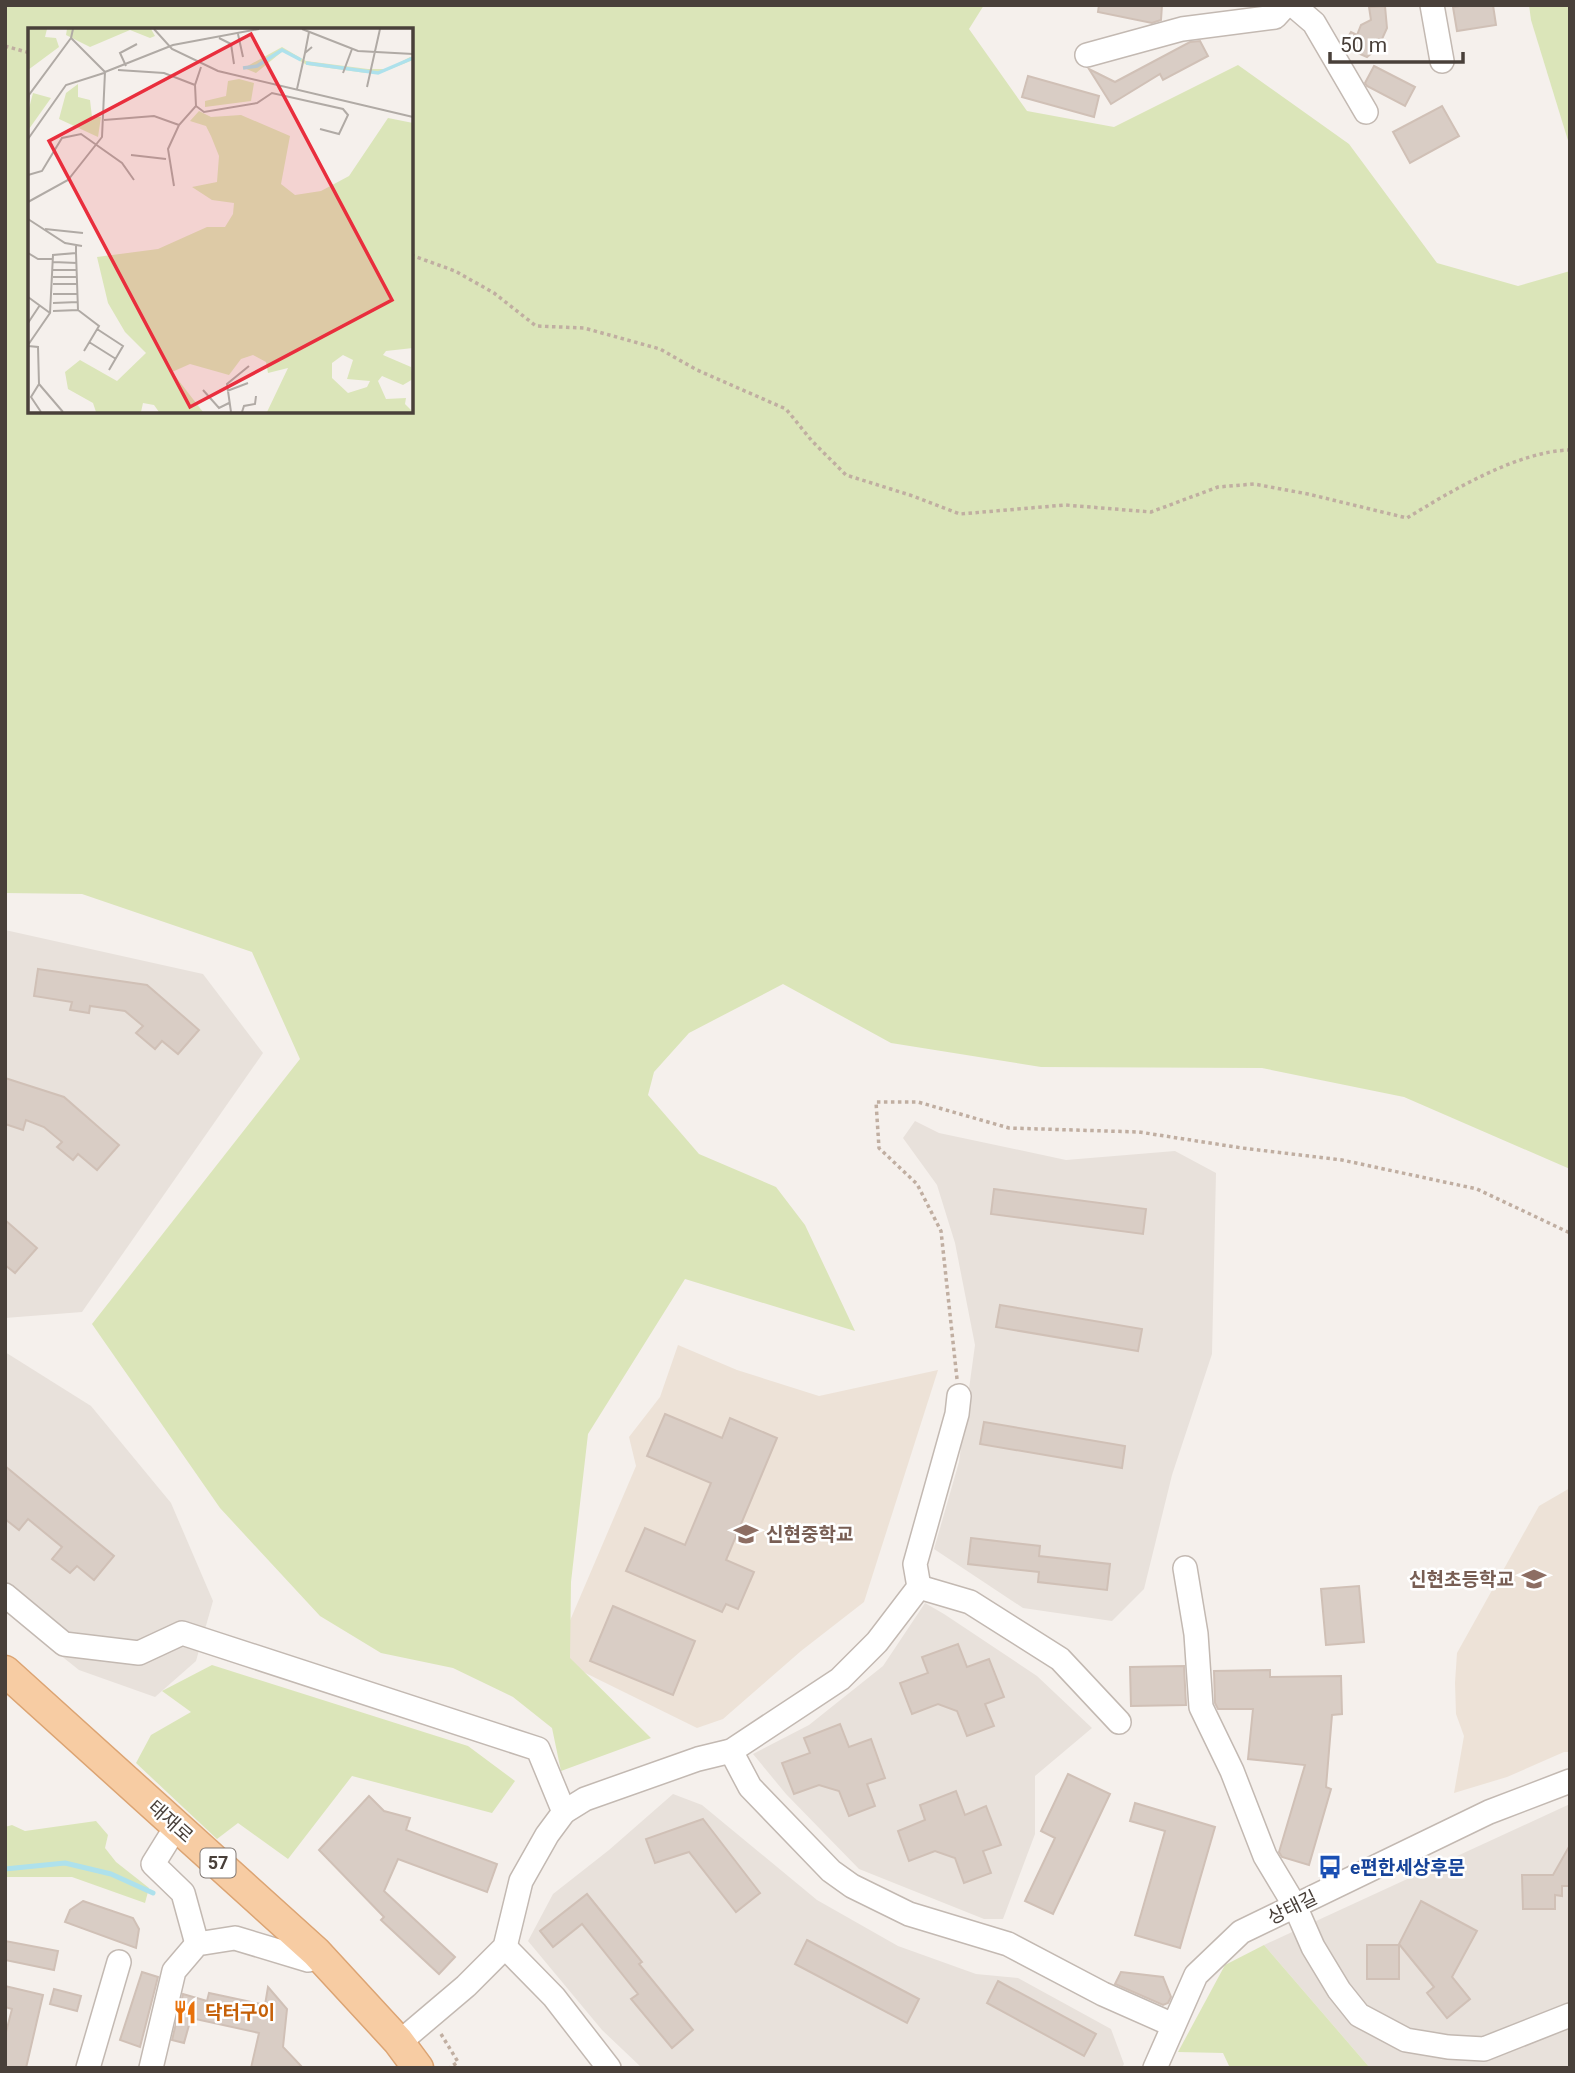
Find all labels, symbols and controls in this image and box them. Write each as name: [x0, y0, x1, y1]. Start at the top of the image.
scale bar: [1330, 21, 1463, 65]
inset map: [28, 28, 413, 413]
text: 50 m: [1340, 33, 1387, 57]
school or university icon: 신현중학교: [732, 1520, 760, 1548]
place label: 신현중학교: [766, 1523, 853, 1546]
school or university icon: 신현초등학교: [1520, 1565, 1548, 1593]
place label: 신현초등학교: [1409, 1568, 1514, 1591]
street label: 태재로: [143, 1795, 198, 1847]
road number: 57: [200, 1849, 235, 1878]
bus stop icon: e편한세상후문: [1316, 1853, 1344, 1881]
place label: e편한세상후문: [1350, 1856, 1465, 1879]
street label: 상태길: [1264, 1886, 1321, 1929]
restaurant icon: 닥터구이: [171, 1998, 199, 2026]
place label: 닥터구이: [205, 2001, 275, 2024]

